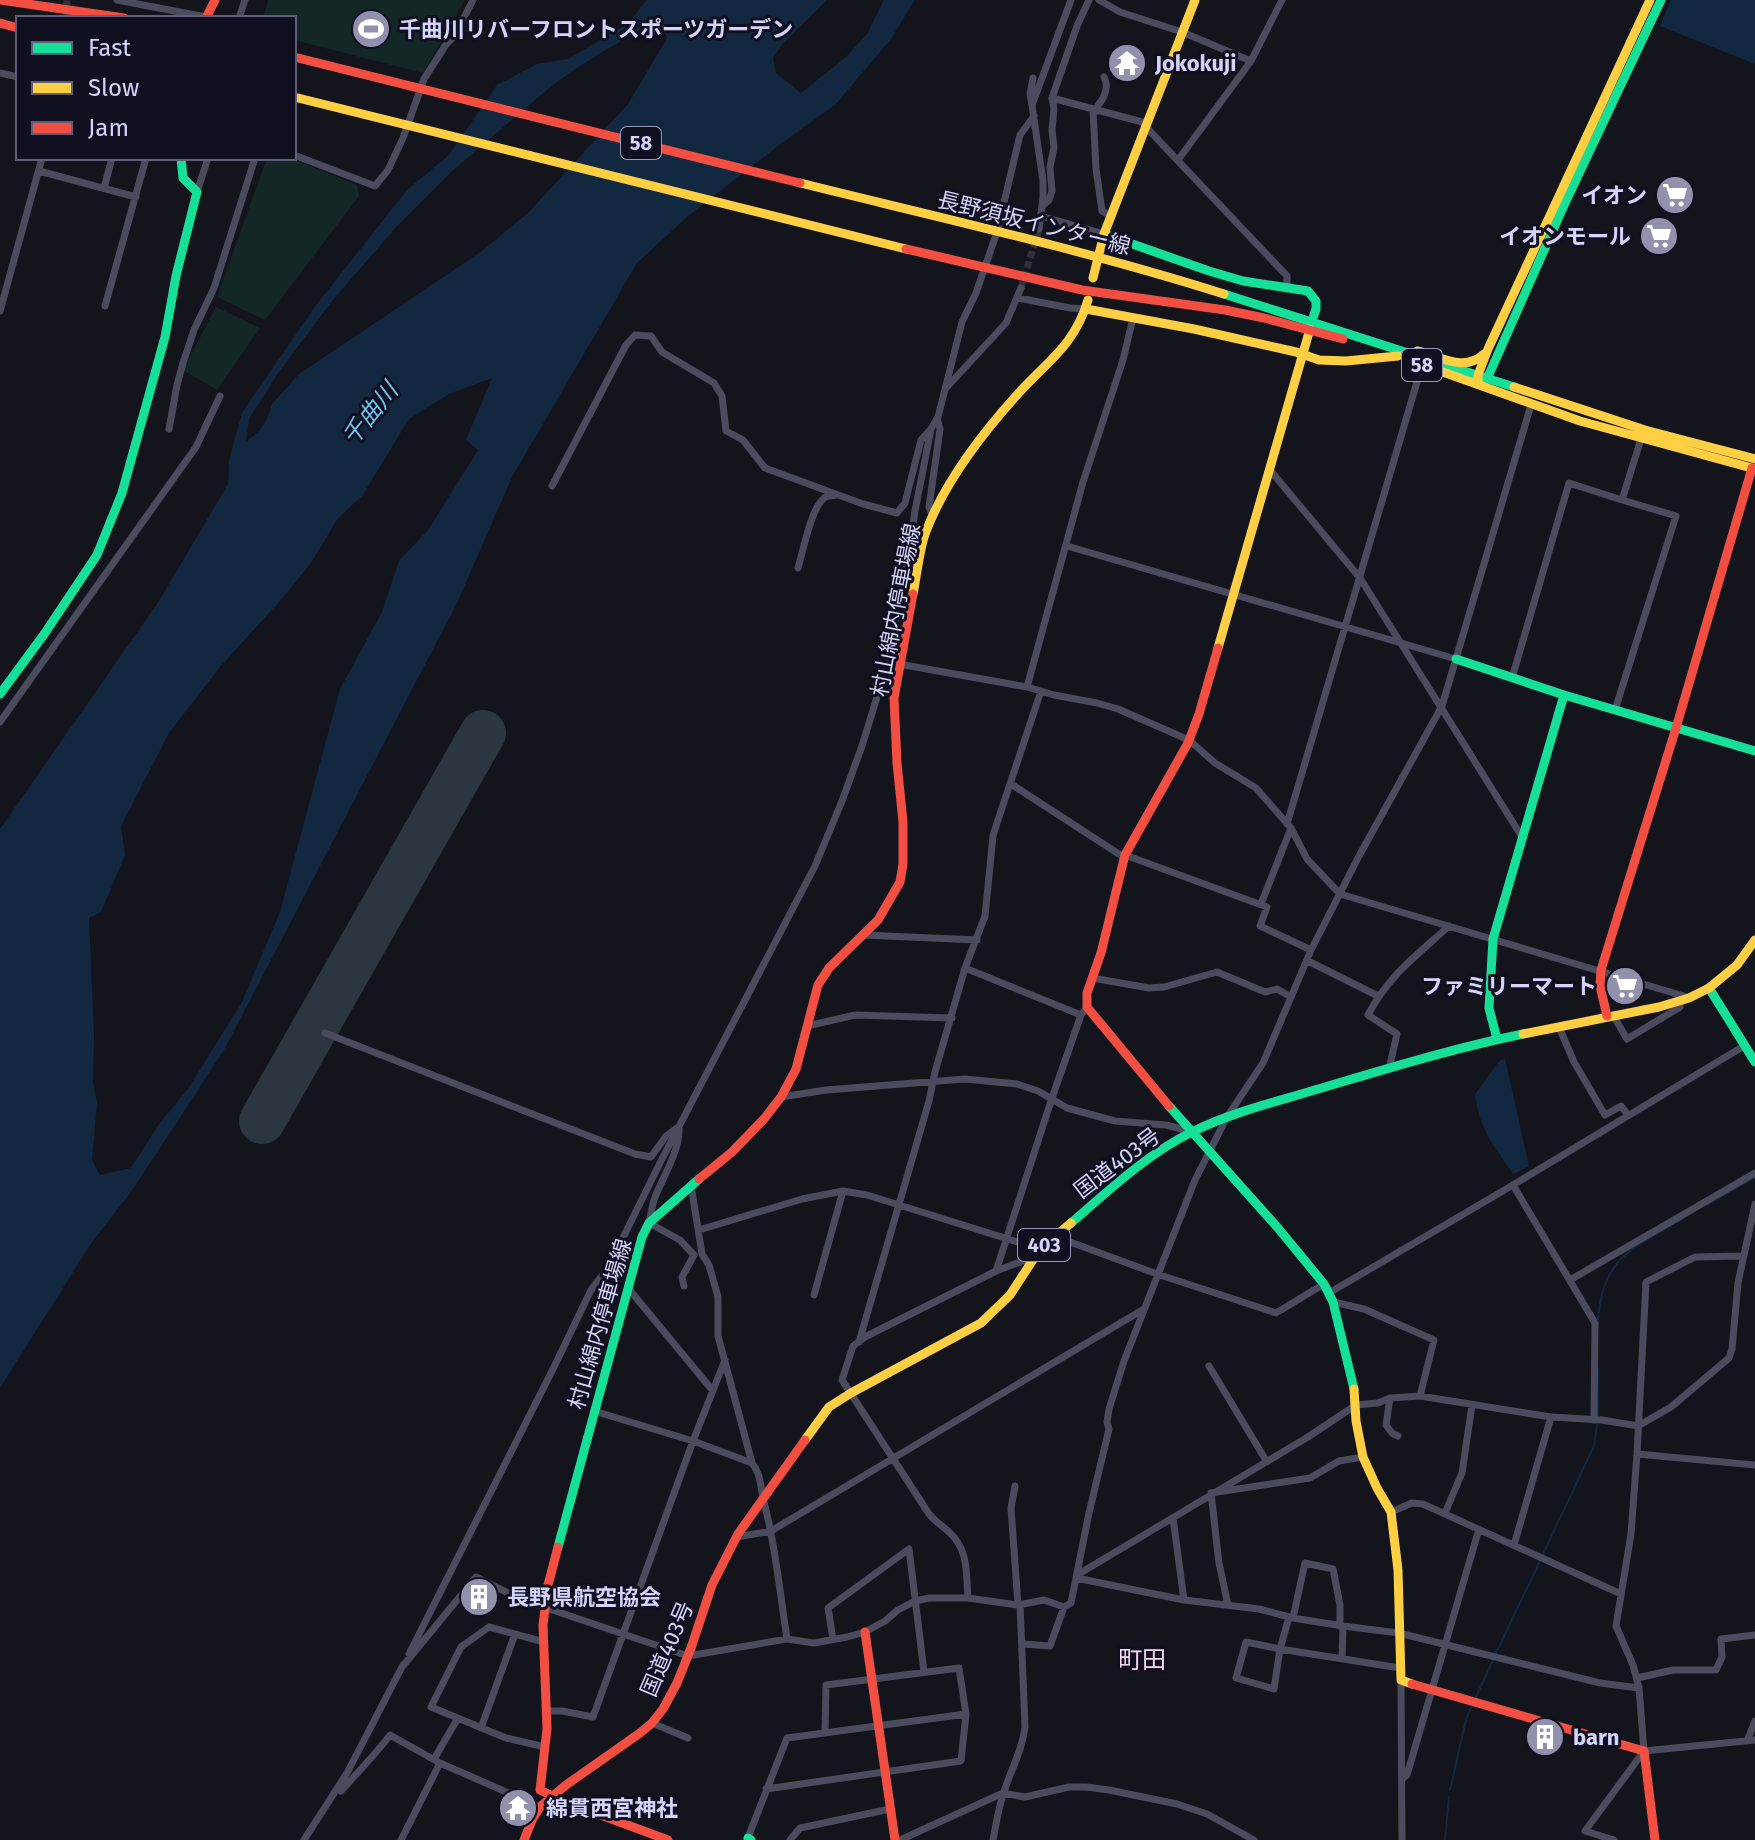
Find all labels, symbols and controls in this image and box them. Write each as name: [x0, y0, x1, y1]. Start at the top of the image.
sports icon: 千曲川リバーフロントスポーツガーデン: [350, 8, 392, 50]
legend: [16, 16, 296, 160]
place label: 千曲川リバーフロントスポーツガーデン: [399, 16, 793, 43]
text: Fast: [88, 34, 131, 62]
temple icon: Jokokuji: [1106, 42, 1148, 84]
place label: Jokokuji: [1154, 50, 1236, 77]
text: Slow: [88, 74, 139, 102]
text: Jam: [88, 114, 129, 142]
road number: 58: [621, 127, 661, 159]
supermarket icon: イオン: [1654, 174, 1696, 216]
place label: イオン: [1581, 182, 1647, 209]
street label: 長野須坂インター線: [935, 186, 1133, 260]
supermarket icon: イオンモール: [1638, 215, 1680, 257]
place label: イオンモール: [1499, 223, 1631, 250]
road number: 58: [1402, 349, 1442, 381]
water label: 千曲川: [336, 375, 405, 451]
street label: 村山綿内停車場線: [866, 521, 926, 699]
supermarket icon: ファミリーマート: [1604, 965, 1646, 1007]
place label: ファミリーマート: [1421, 973, 1597, 1000]
street label: 国道403号: [1069, 1122, 1165, 1204]
road number: 403: [1018, 1229, 1070, 1261]
street label: 村山綿内停車場線: [563, 1236, 637, 1412]
building icon: 長野県航空協会: [458, 1576, 500, 1618]
place label: 長野県航空協会: [507, 1584, 661, 1611]
street label: 国道403号: [635, 1597, 699, 1701]
district label: 町田: [1118, 1646, 1166, 1674]
building icon: barn: [1524, 1716, 1566, 1758]
place label: barn: [1573, 1724, 1620, 1751]
temple icon: 綿貫西宮神社: [497, 1787, 539, 1829]
place label: 綿貫西宮神社: [546, 1795, 678, 1822]

